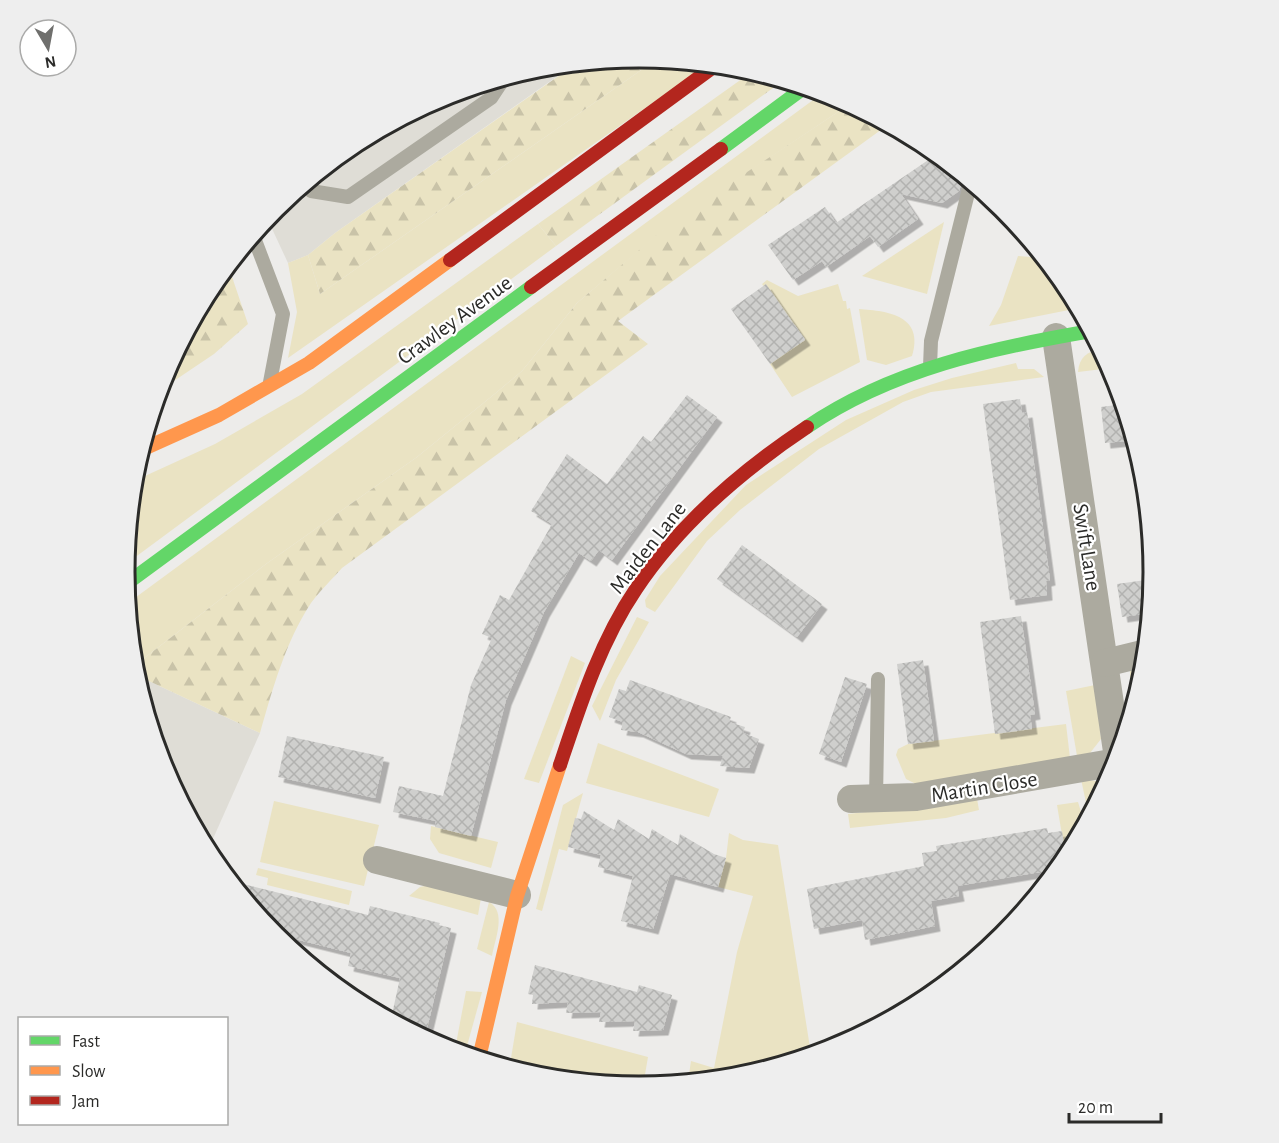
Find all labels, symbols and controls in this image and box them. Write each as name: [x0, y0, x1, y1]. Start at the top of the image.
north arrow: [18, 18, 78, 78]
text: N: [44, 53, 57, 71]
street label: Crawley Avenue: [393, 271, 516, 368]
street label: Maiden Lane: [605, 498, 690, 598]
street label: Swift Lane: [1069, 502, 1105, 592]
street label: Martin Close: [929, 768, 1039, 806]
legend: [18, 1017, 228, 1125]
text: Fast: [72, 1033, 100, 1051]
text: Slow: [72, 1063, 105, 1081]
scale bar: [1069, 1086, 1160, 1124]
text: Jam: [72, 1093, 100, 1111]
text: 20 m: [1078, 1099, 1113, 1117]

